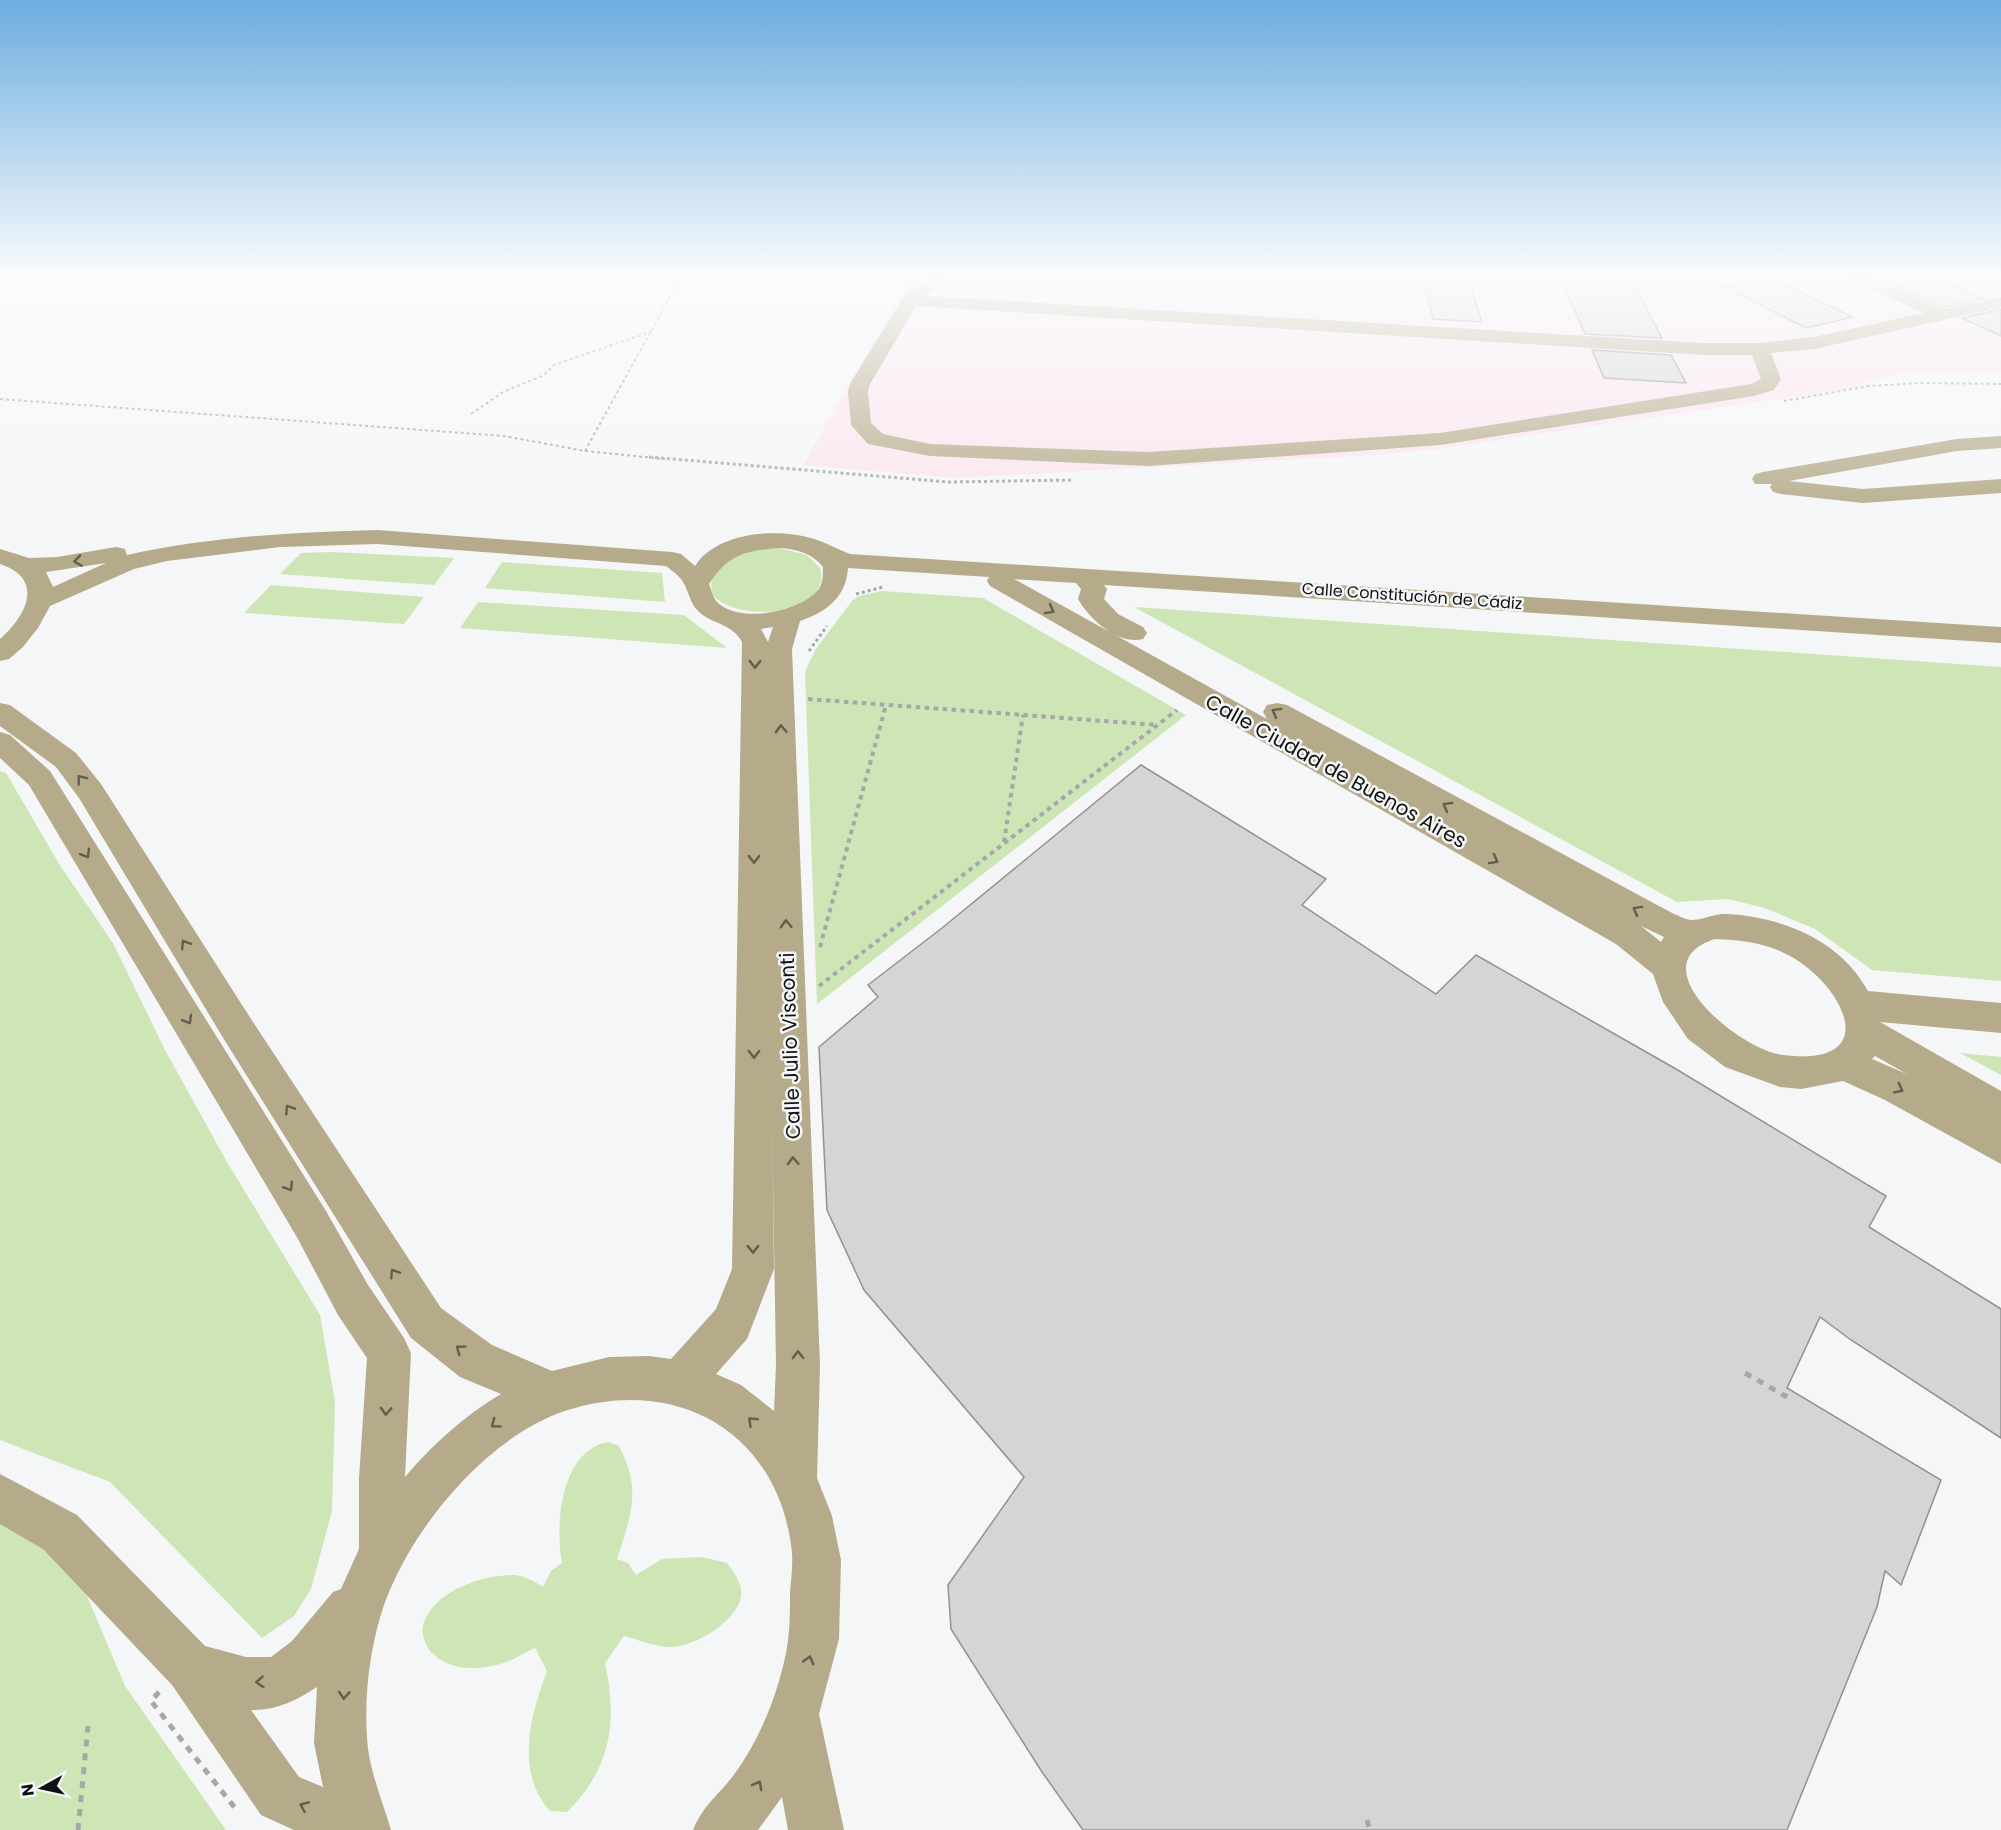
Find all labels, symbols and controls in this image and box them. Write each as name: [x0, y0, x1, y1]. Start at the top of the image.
one-way arrow: [73, 554, 83, 566]
street label: Calle Constitución de Cádiz: [1301, 577, 1523, 615]
one-way arrow: [1044, 603, 1054, 614]
one-way arrow: [749, 660, 761, 669]
street label: Calle Ciudad de Buenos Aires: [1200, 687, 1472, 855]
one-way arrow: [1272, 708, 1283, 719]
one-way arrow: [775, 724, 788, 733]
one-way arrow: [78, 775, 89, 786]
one-way arrow: [1443, 802, 1453, 813]
one-way arrow: [79, 847, 90, 858]
one-way arrow: [1488, 853, 1498, 864]
one-way arrow: [748, 855, 760, 864]
one-way arrow: [1632, 906, 1643, 917]
one-way arrow: [780, 919, 793, 928]
one-way arrow: [181, 940, 193, 950]
street label: Calle Julio Visconti: [773, 952, 807, 1140]
one-way arrow: [180, 1014, 192, 1024]
one-way arrow: [748, 1050, 760, 1059]
one-way arrow: [1892, 1082, 1903, 1093]
one-way arrow: [285, 1105, 296, 1116]
one-way arrow: [786, 1156, 799, 1165]
one-way arrow: [281, 1181, 293, 1191]
one-way arrow: [747, 1245, 759, 1254]
one-way arrow: [390, 1269, 401, 1280]
one-way arrow: [456, 1345, 467, 1356]
one-way arrow: [792, 1351, 804, 1360]
one-way arrow: [380, 1407, 393, 1416]
one-way arrow: [490, 1417, 501, 1428]
one-way arrow: [748, 1417, 759, 1428]
one-way arrow: [801, 1655, 814, 1665]
one-way arrow: [255, 1675, 264, 1688]
one-way arrow: [338, 1690, 351, 1699]
north arrow: [12, 1758, 72, 1818]
one-way arrow: [751, 1781, 762, 1791]
text: N: [15, 1782, 40, 1798]
one-way arrow: [300, 1801, 311, 1813]

